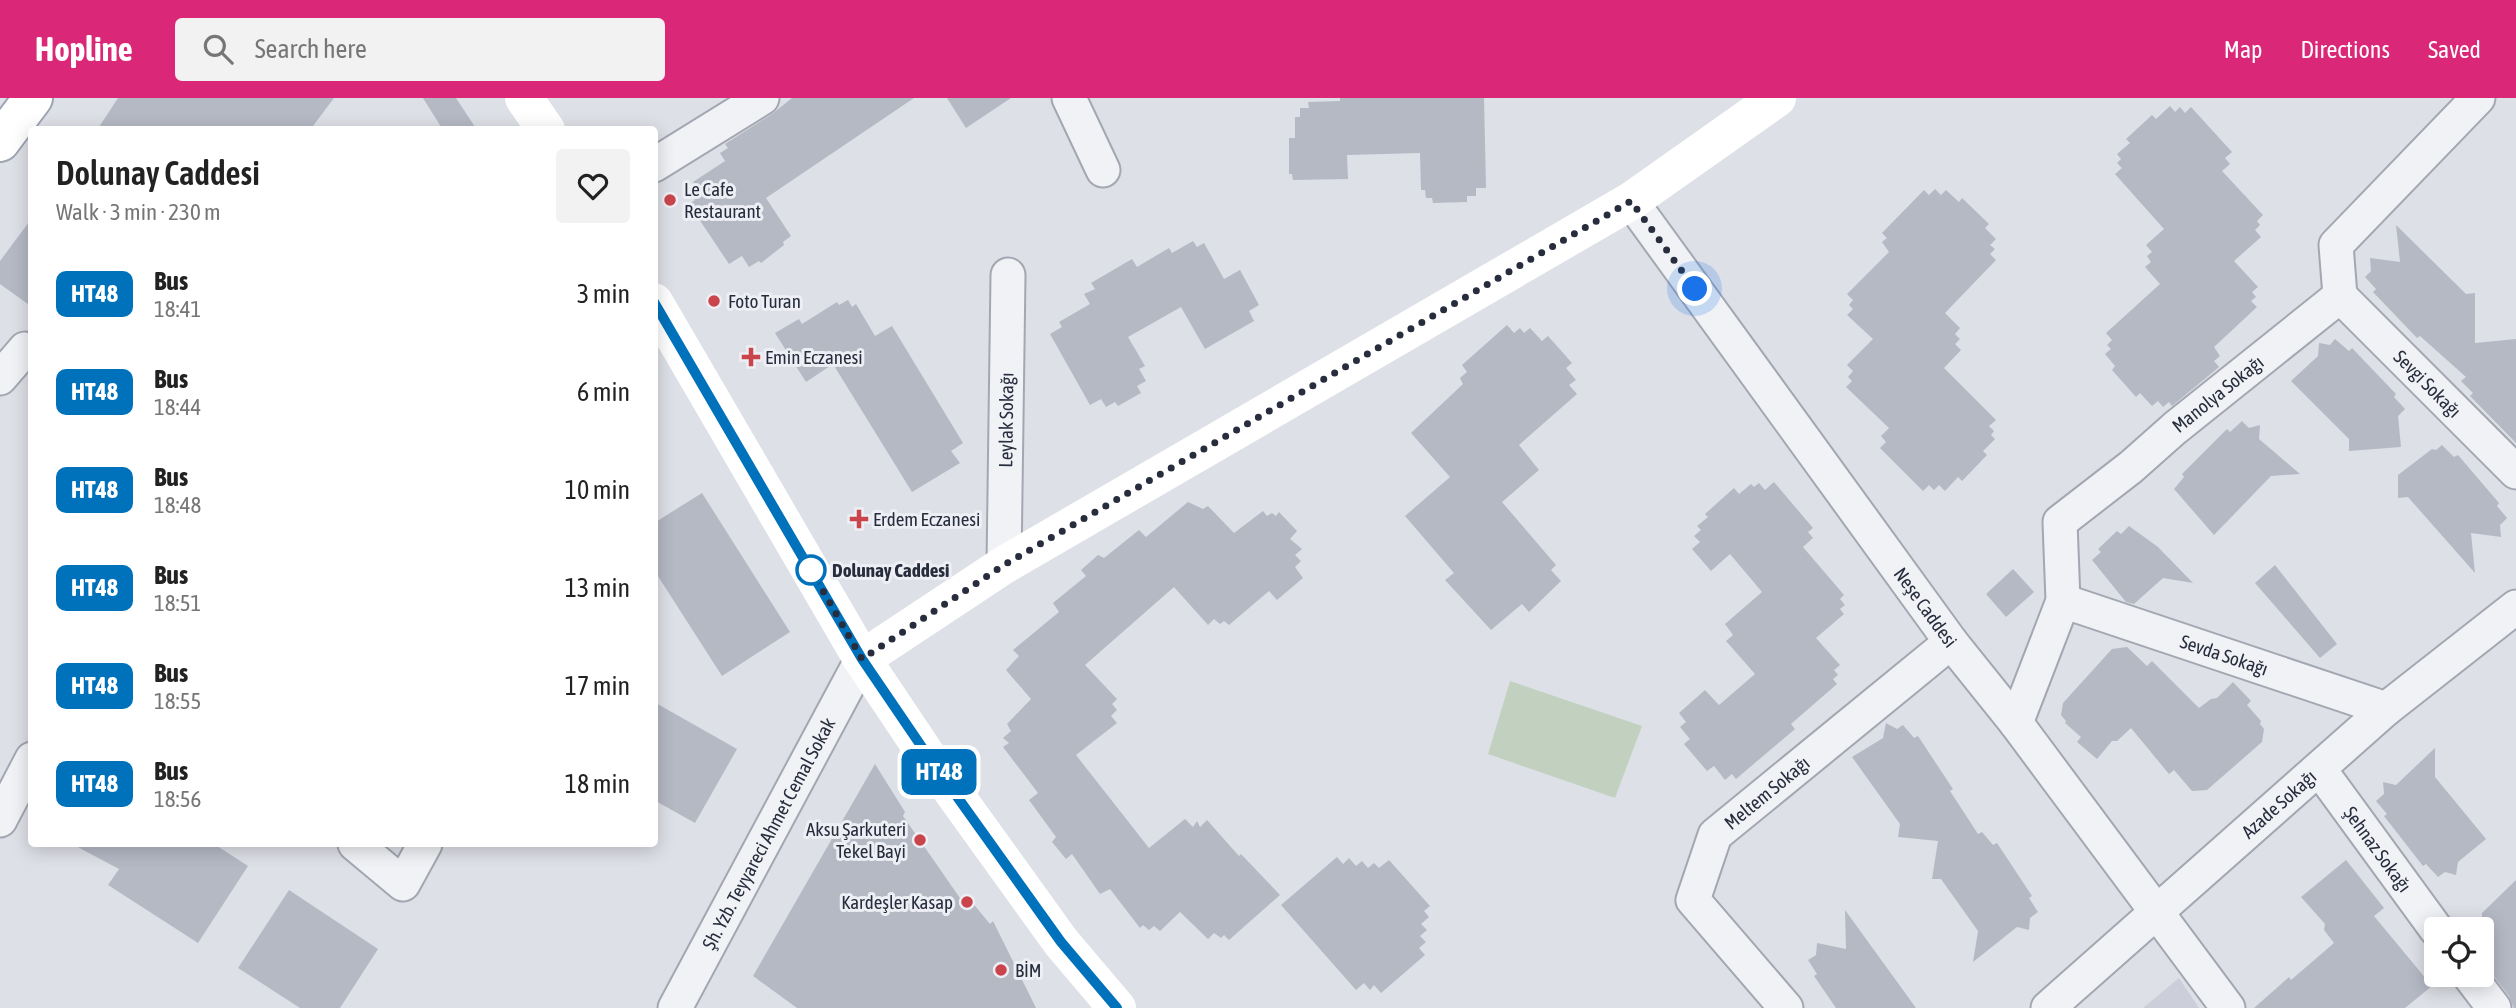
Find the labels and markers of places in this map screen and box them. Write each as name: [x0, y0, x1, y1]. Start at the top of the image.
place label: Le Cafe Restaurant: [684, 178, 761, 222]
marker: Le Cafe Restaurant: [662, 192, 678, 208]
place label: Foto Turan: [728, 290, 801, 312]
marker: Foto Turan: [706, 293, 722, 309]
place label: Emin Eczanesi: [765, 346, 863, 368]
marker: Emin Eczanesi: [743, 349, 759, 365]
place label: Erdem Eczanesi: [873, 508, 980, 530]
marker: Erdem Eczanesi: [851, 511, 867, 527]
marker: Dolunay Caddesi: [796, 555, 826, 585]
place label: Dolunay Caddesi: [832, 559, 949, 581]
place label: Aksu Şarkuteri Tekel Bayi: [806, 818, 906, 862]
marker: Aksu Şarkuteri Tekel Bayi: [912, 832, 928, 848]
place label: Kardeşler Kasap: [841, 891, 953, 913]
marker: Kardeşler Kasap: [959, 894, 975, 910]
place label: BİM: [1015, 959, 1042, 981]
marker: BİM: [993, 962, 1009, 978]

